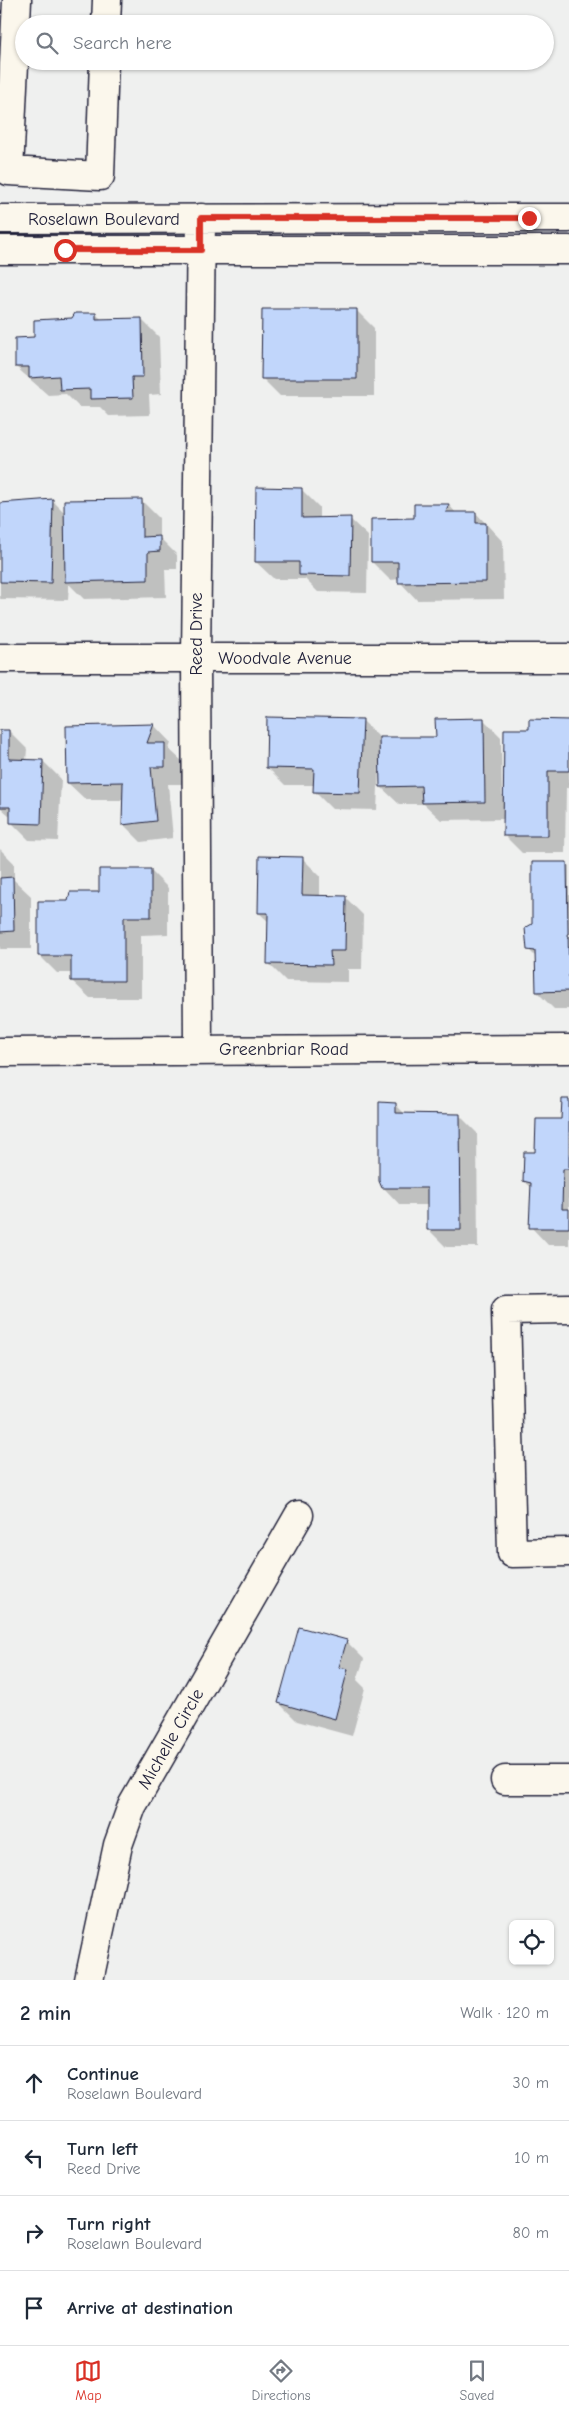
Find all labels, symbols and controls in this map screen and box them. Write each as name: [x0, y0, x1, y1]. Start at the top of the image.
search box: [15, 15, 554, 70]
icon: search: [33, 29, 61, 57]
text: Search here: [73, 32, 172, 54]
route end: [518, 207, 541, 230]
street label: Roselawn Boulevard: [28, 209, 180, 230]
route start: [54, 239, 77, 262]
street label: Reed Drive: [186, 593, 207, 675]
street label: Woodvale Avenue: [218, 648, 352, 669]
street label: Greenbriar Road: [219, 1039, 349, 1060]
street label: Michelle Circle: [134, 1685, 208, 1793]
map controls: [509, 1920, 554, 1965]
button: locate: [509, 1920, 554, 1965]
text: 2 min: [20, 2001, 71, 2025]
text: Walk · 120 m: [460, 2004, 549, 2022]
text: Continue: [67, 2063, 139, 2085]
icon: ahead: [20, 2069, 48, 2097]
text: 30 m: [513, 2074, 549, 2092]
text: Roselawn Boulevard: [67, 2085, 202, 2103]
text: Turn left: [67, 2138, 138, 2160]
icon: left: [20, 2144, 48, 2172]
text: 10 m: [514, 2149, 549, 2167]
text: Reed Drive: [67, 2160, 141, 2178]
text: Turn right: [67, 2213, 151, 2235]
icon: right: [20, 2219, 48, 2247]
text: 80 m: [512, 2224, 549, 2242]
text: Roselawn Boulevard: [67, 2235, 202, 2253]
icon: arrive: [20, 2294, 48, 2322]
text: Arrive at destination: [67, 2297, 233, 2319]
tab: Map: [74, 2357, 102, 2404]
tab: Directions: [251, 2357, 311, 2404]
tab: Saved: [460, 2357, 495, 2404]

